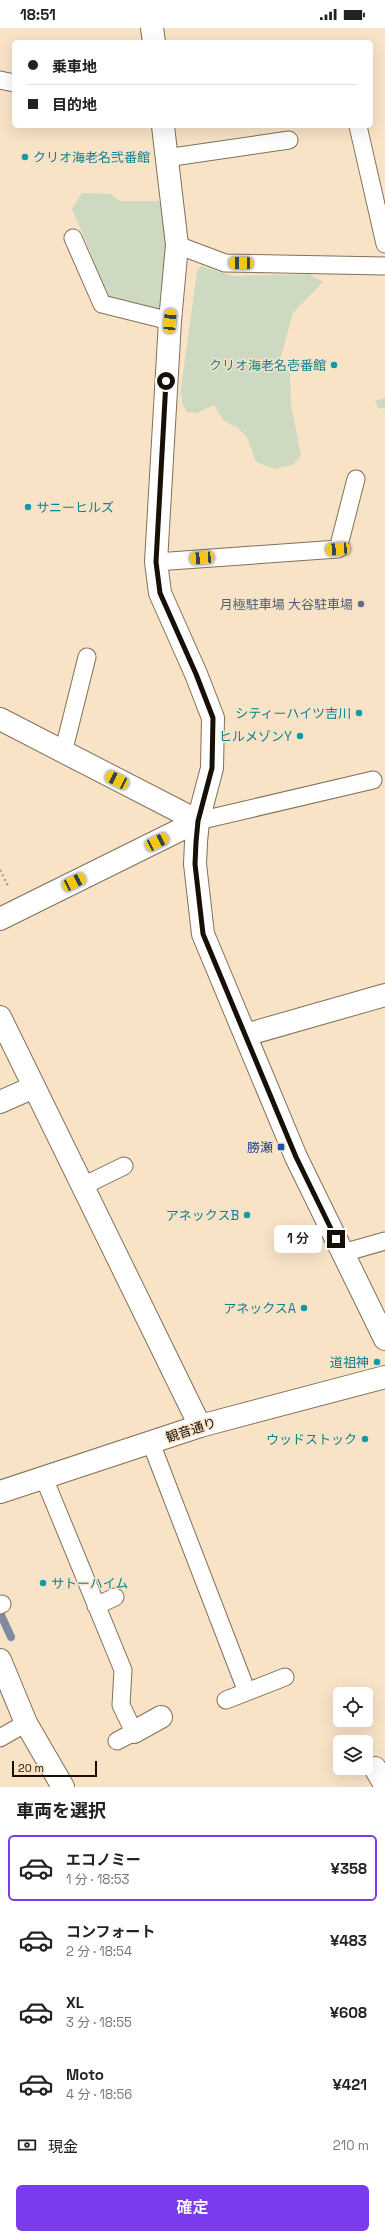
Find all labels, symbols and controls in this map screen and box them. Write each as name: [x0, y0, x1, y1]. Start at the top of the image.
text: 18:51: [20, 5, 56, 24]
text: 乗車地: [52, 57, 97, 76]
text: 目的地: [52, 95, 97, 114]
place label: クリオ海老名弐番館: [33, 149, 150, 166]
marker: クリオ海老名弐番館: [20, 152, 30, 162]
car: [229, 257, 253, 269]
car: [163, 309, 177, 333]
place label: クリオ海老名壱番館: [209, 357, 326, 374]
marker: クリオ海老名壱番館: [329, 360, 339, 370]
route start: [157, 372, 175, 390]
place label: サニーヒルズ: [36, 499, 114, 516]
marker: サニーヒルズ: [23, 502, 33, 512]
car: [326, 542, 350, 556]
car: [190, 551, 214, 565]
place label: 月極駐車場 大谷駐車場: [220, 596, 353, 613]
marker: 月極駐車場 大谷駐車場: [356, 599, 366, 609]
place label: シティーハイツ吉川: [235, 705, 351, 722]
marker: シティーハイツ吉川: [354, 708, 364, 718]
place label: ヒルメゾンY: [219, 728, 292, 745]
marker: ヒルメゾンY: [295, 731, 305, 741]
car: [104, 769, 130, 791]
car: [144, 831, 170, 853]
car: [61, 871, 87, 893]
place label: 勝瀬: [247, 1139, 273, 1156]
marker: 勝瀬: [276, 1142, 286, 1152]
place label: アネックスB: [166, 1207, 239, 1224]
marker: アネックスB: [242, 1210, 252, 1220]
callout: 1 分: [274, 1225, 322, 1253]
text: 1 分: [287, 1230, 309, 1247]
route end: [327, 1230, 345, 1248]
place label: アネックスA: [223, 1300, 296, 1317]
marker: アネックスA: [299, 1303, 309, 1313]
place label: 道祖神: [330, 1354, 369, 1371]
marker: 道祖神: [372, 1357, 382, 1367]
street label: 観音通り: [164, 1414, 218, 1446]
place label: ウッドストック: [266, 1431, 357, 1448]
marker: ウッドストック: [360, 1434, 370, 1444]
place label: サトーハイム: [51, 1575, 128, 1592]
marker: サトーハイム: [38, 1578, 48, 1588]
map controls: [333, 1687, 373, 1775]
button: locate: [333, 1687, 373, 1727]
button: layers: [333, 1735, 373, 1775]
scale bar: [12, 1759, 97, 1778]
text: 20 m: [18, 1761, 44, 1775]
text: 車両を選択: [16, 1799, 106, 1822]
icon: car: [18, 1850, 54, 1886]
text: エコノミー: [66, 1850, 141, 1869]
text: ¥358: [331, 1859, 367, 1878]
text: 1 分 · 18:53: [66, 1871, 129, 1888]
icon: car: [18, 1922, 54, 1958]
text: コンフォート: [66, 1922, 156, 1941]
text: ¥483: [330, 1931, 367, 1950]
text: 2 分 · 18:54: [66, 1943, 132, 1960]
text: XL: [66, 1993, 84, 2012]
icon: car: [18, 1994, 54, 2030]
text: ¥608: [330, 2003, 367, 2022]
text: 3 分 · 18:55: [66, 2014, 132, 2031]
text: Moto: [66, 2065, 104, 2084]
icon: car: [18, 2066, 54, 2102]
text: ¥421: [332, 2075, 367, 2094]
text: 4 分 · 18:56: [66, 2086, 132, 2103]
icon: cash: [16, 2134, 38, 2156]
text: 現金: [48, 2137, 78, 2156]
text: 210 m: [333, 2137, 369, 2154]
button: 確定: [16, 2185, 369, 2231]

